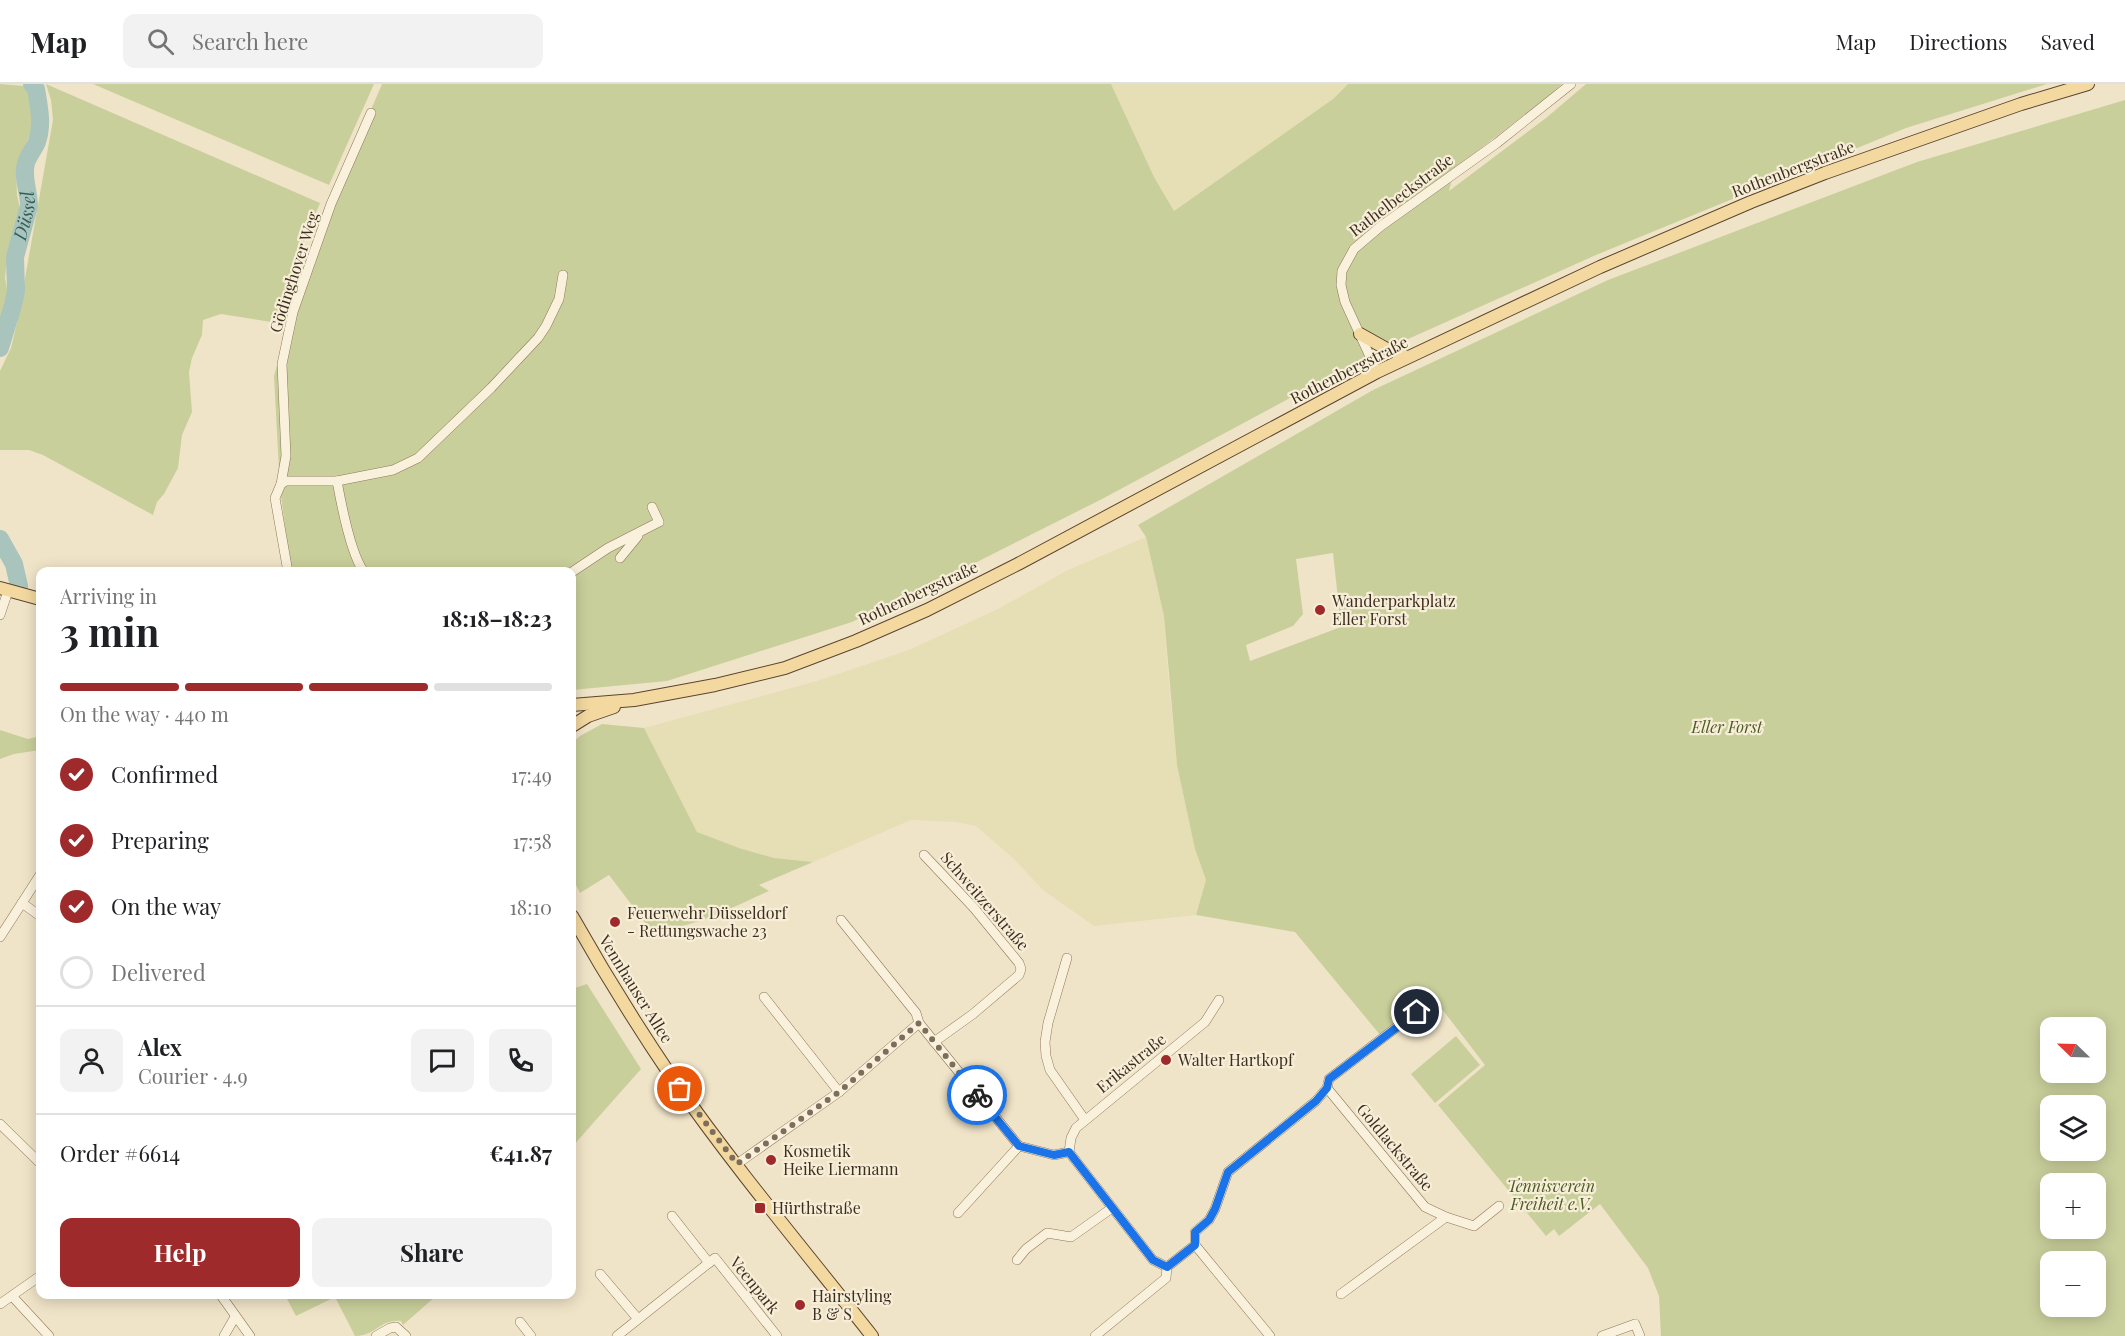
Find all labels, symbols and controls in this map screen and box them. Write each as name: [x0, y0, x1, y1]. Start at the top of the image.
search box: [123, 14, 543, 68]
text: Map: [30, 23, 87, 60]
icon: search: [144, 25, 177, 58]
text: Search here: [192, 26, 308, 56]
text: Map: [1835, 27, 1876, 55]
text: Directions: [1909, 27, 2007, 55]
text: Saved: [2040, 27, 2095, 55]
street label: Rothenbergstraße: [1728, 135, 1857, 202]
street label: Rathelbeckstraße: [1344, 149, 1457, 241]
water label: Düssel: [7, 188, 40, 244]
street label: Gödinghover Weg: [264, 208, 323, 335]
street label: Rothenbergstraße: [1286, 331, 1411, 408]
street label: Rothenbergstraße: [855, 556, 981, 629]
text: Arriving in: [60, 582, 157, 609]
place label: Wanderparkplatz Eller Forst: [1331, 590, 1456, 629]
text: 18:18–18:23: [442, 603, 552, 633]
marker: Wanderparkplatz Eller Forst: [1313, 603, 1327, 617]
text: 3 min: [60, 605, 159, 657]
text: On the way · 440 m: [60, 700, 229, 727]
park label: Eller Forst: [1691, 716, 1763, 737]
icon: check: [60, 758, 93, 791]
text: Confirmed: [111, 759, 218, 789]
text: 17:49: [511, 761, 552, 788]
icon: check: [60, 824, 93, 857]
text: Preparing: [111, 825, 209, 855]
text: 17:58: [512, 827, 552, 854]
street label: Schweitzerstraße: [937, 847, 1034, 955]
icon: check: [60, 890, 93, 923]
text: On the way: [111, 891, 221, 921]
text: 18:10: [509, 893, 552, 920]
place label: Feuerwehr Düsseldorf - Rettungswache 23: [627, 902, 789, 941]
marker: Feuerwehr Düsseldorf - Rettungswache 23: [608, 915, 622, 929]
street label: Vennhauser Allee: [594, 930, 678, 1047]
text: Delivered: [111, 957, 206, 987]
pin: [1391, 986, 1442, 1037]
icon: home: [1400, 995, 1433, 1028]
north arrow: [2040, 1017, 2106, 1083]
map controls: [2040, 1017, 2106, 1317]
street label: Erikastraße: [1092, 1028, 1170, 1097]
button: person: [60, 1029, 123, 1092]
button: chat: [411, 1029, 474, 1092]
button: phone: [489, 1029, 552, 1092]
text: Alex: [138, 1032, 182, 1062]
place label: Walter Hartkopf: [1177, 1049, 1295, 1070]
marker: Walter Hartkopf: [1159, 1053, 1173, 1067]
text: Courier · 4.9: [138, 1062, 248, 1089]
pin: [654, 1063, 705, 1114]
courier: [947, 1065, 1007, 1125]
icon: bag: [663, 1072, 696, 1105]
icon: bike: [961, 1079, 994, 1112]
button: layers: [2040, 1095, 2106, 1161]
street label: Goldlackstraße: [1353, 1099, 1438, 1195]
text: Order #6614: [60, 1138, 180, 1168]
text: €41.87: [490, 1138, 552, 1168]
place label: Kosmetik Heike Liermann: [783, 1140, 899, 1179]
marker: Kosmetik Heike Liermann: [764, 1153, 778, 1167]
button: +: [2040, 1173, 2106, 1239]
park label: Tennisverein Freiheit e.V.: [1507, 1175, 1595, 1214]
place label: Hürthstraße: [772, 1197, 861, 1218]
marker: Hürthstraße: [753, 1201, 767, 1215]
button: Help: [60, 1218, 300, 1287]
button: Share: [312, 1218, 552, 1287]
street label: Veenpark: [725, 1251, 785, 1318]
button: −: [2040, 1251, 2106, 1317]
place label: Hairstyling B & S: [812, 1285, 892, 1324]
marker: Hairstyling B & S: [793, 1298, 807, 1312]

